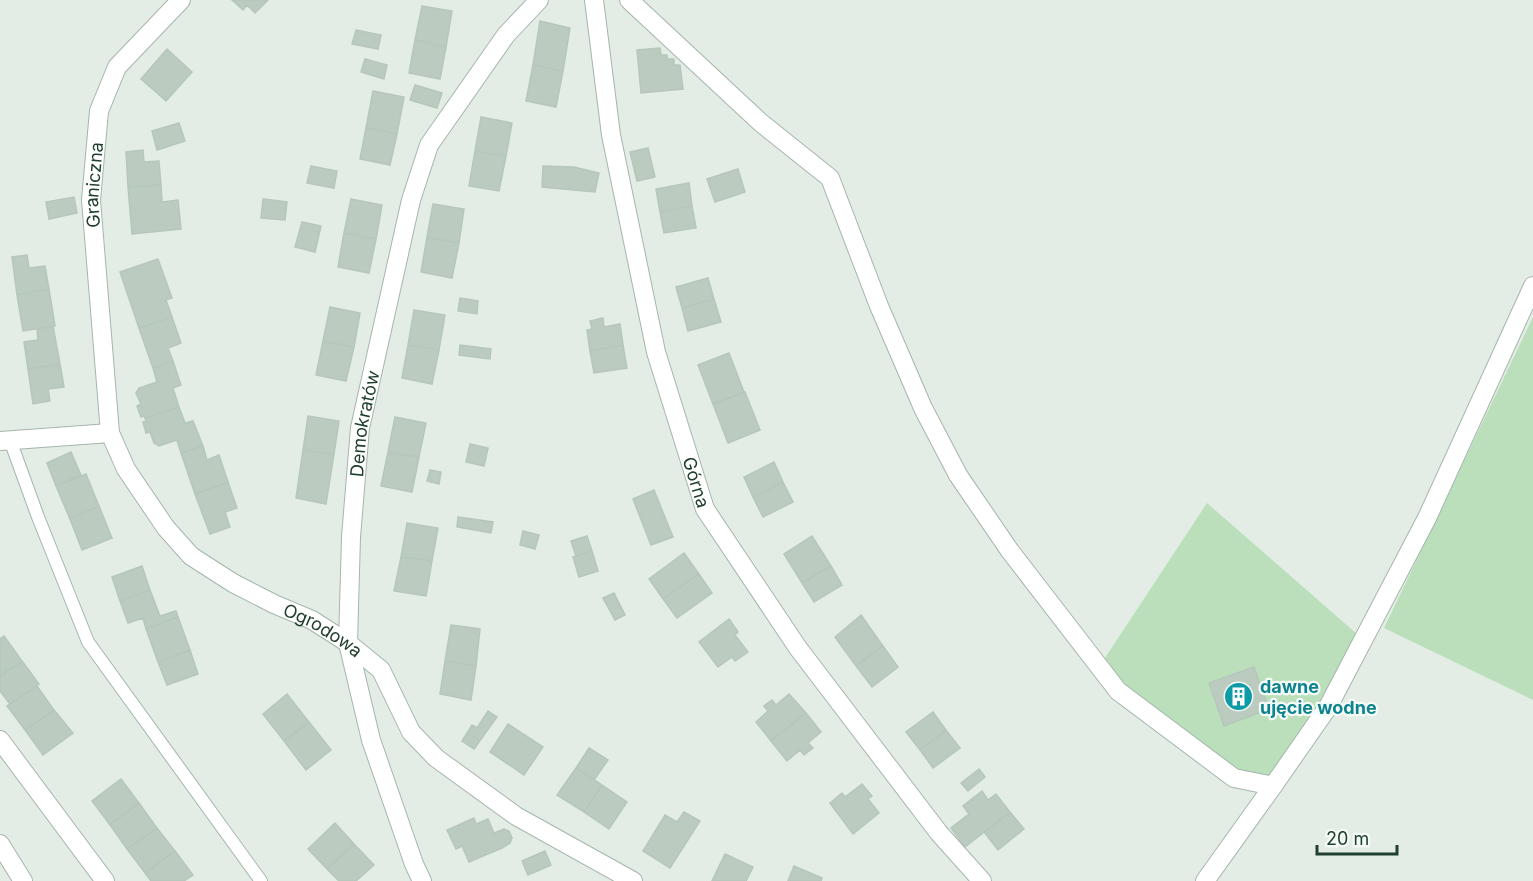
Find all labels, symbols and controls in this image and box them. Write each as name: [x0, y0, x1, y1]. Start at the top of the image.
street label: Graniczna: [80, 141, 107, 229]
street label: Demokratów: [346, 368, 383, 478]
street label: Górna: [679, 454, 714, 510]
street label: Ogrodowa: [280, 599, 367, 661]
place label: dawne ujęcie wodne: [1260, 676, 1377, 718]
building icon: dawne ujęcie wodne: [1223, 680, 1255, 712]
scale bar: [1317, 818, 1396, 856]
text: 20 m: [1326, 828, 1369, 849]

